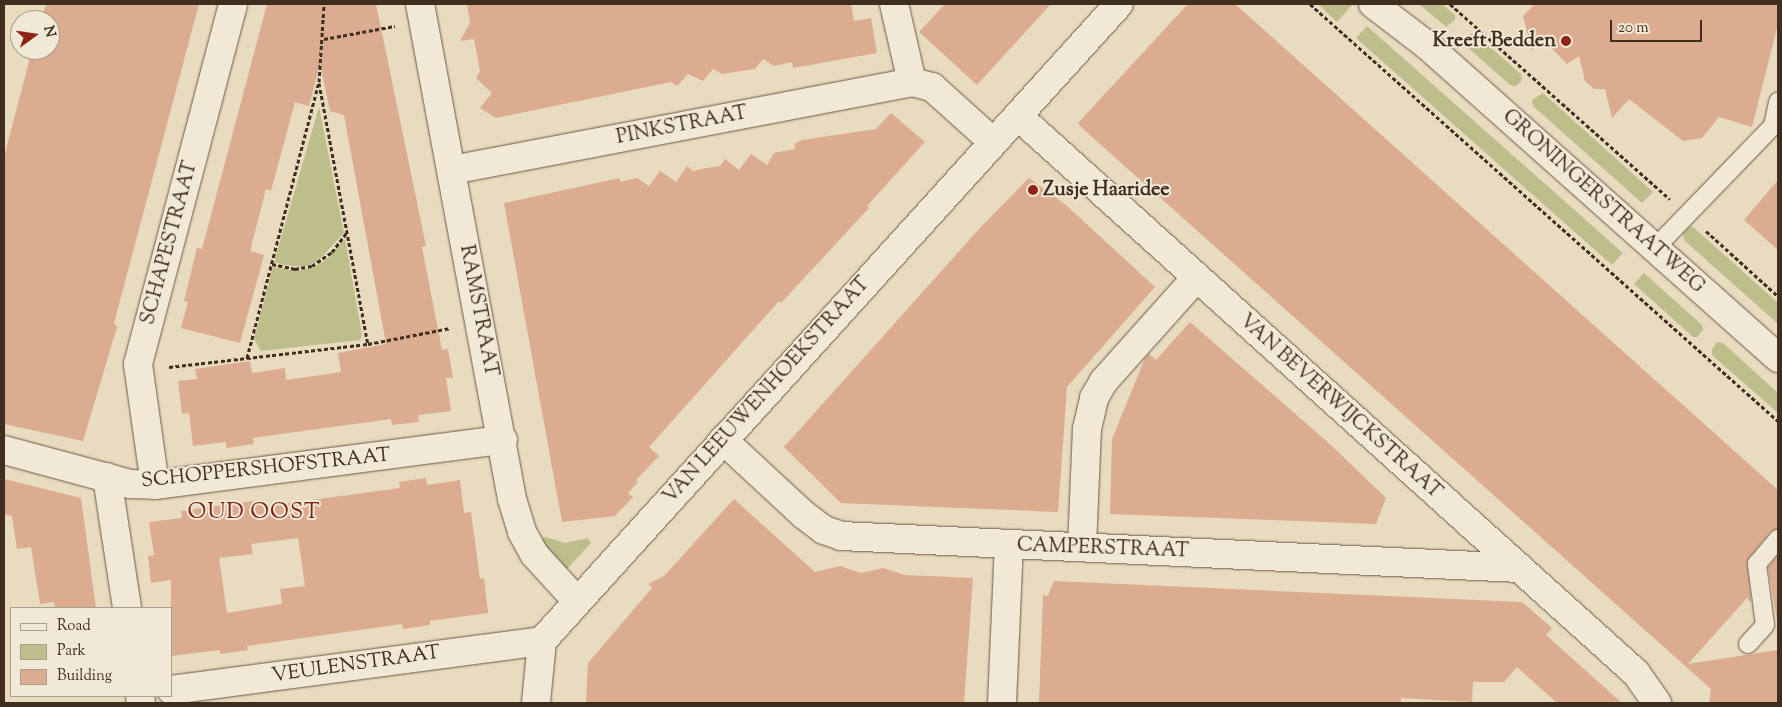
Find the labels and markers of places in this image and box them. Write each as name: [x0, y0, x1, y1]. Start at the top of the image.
place label: Kreeft Bedden: [1433, 29, 1556, 53]
marker: Kreeft Bedden: [1560, 35, 1572, 47]
place label: Zusje Haaridee: [1043, 178, 1170, 202]
marker: Zusje Haaridee: [1027, 184, 1039, 196]

